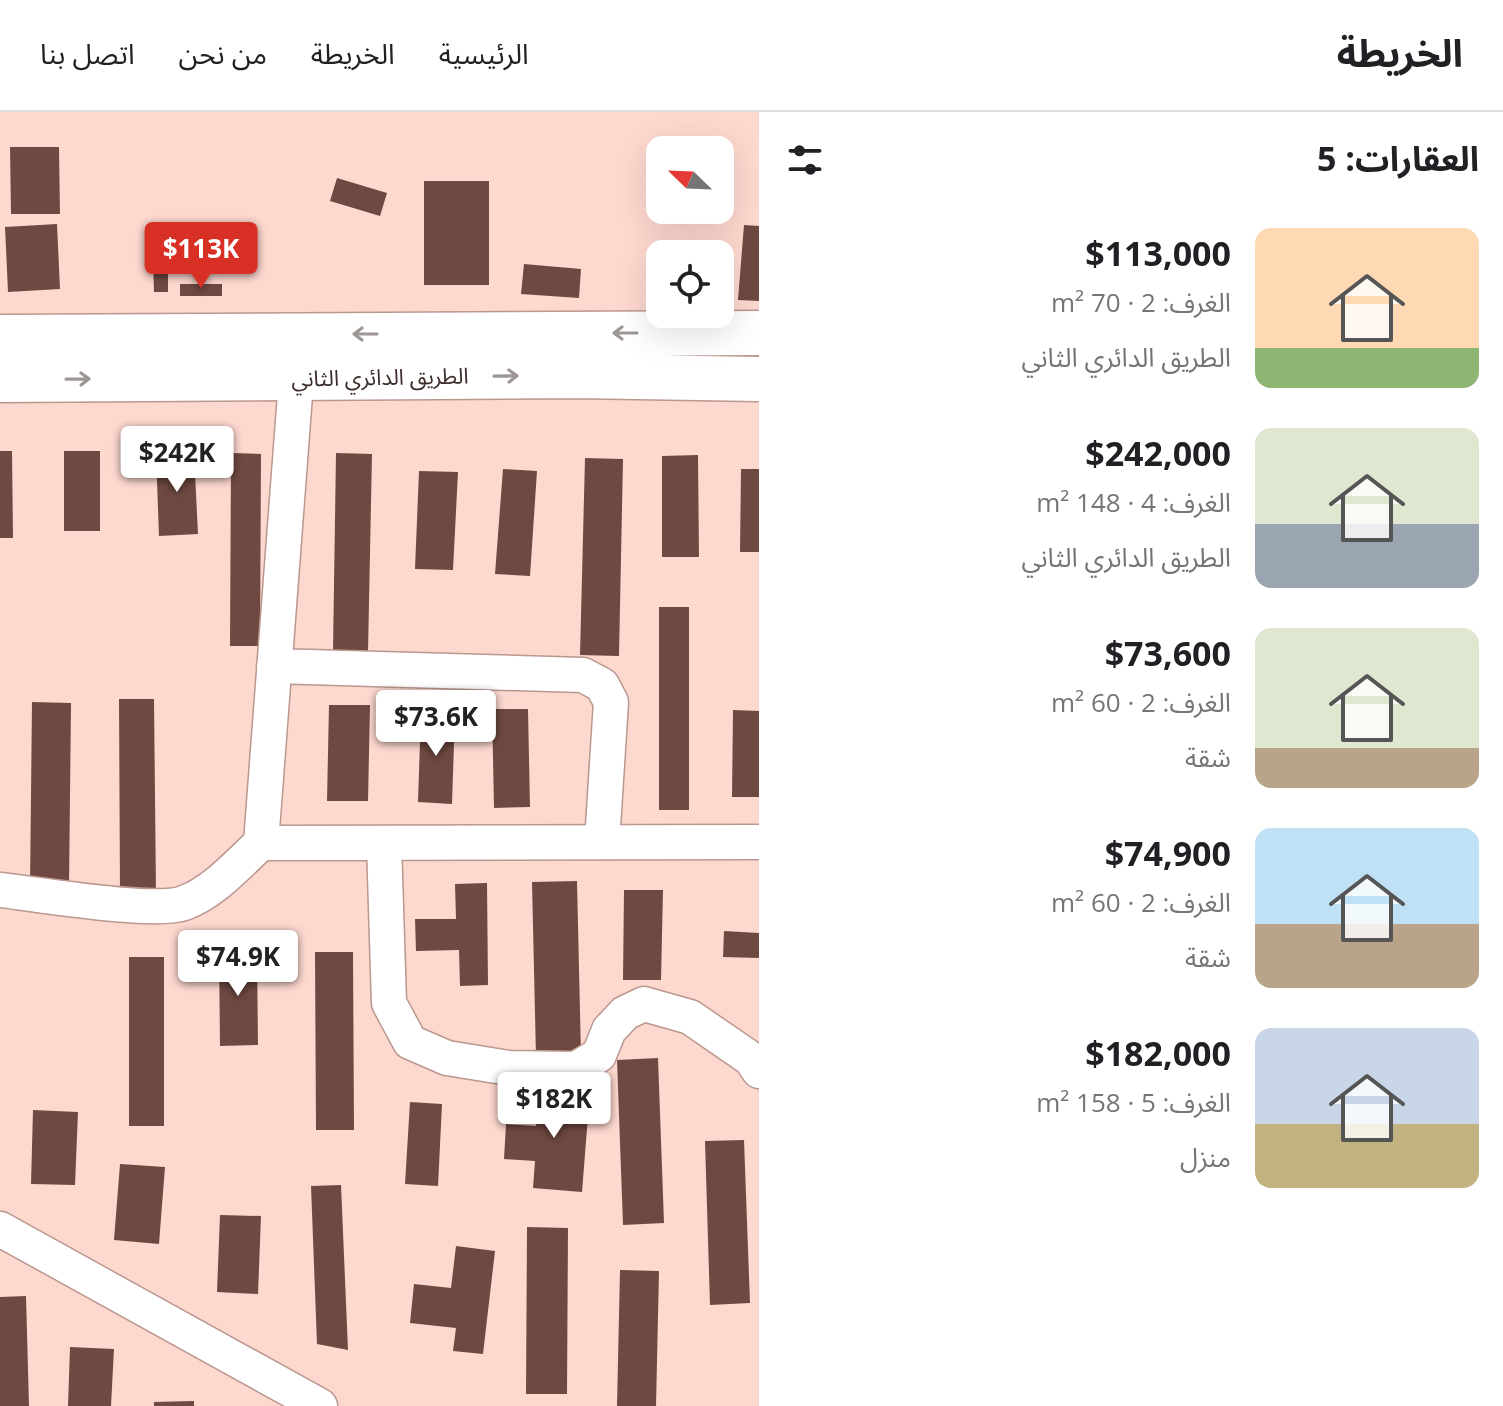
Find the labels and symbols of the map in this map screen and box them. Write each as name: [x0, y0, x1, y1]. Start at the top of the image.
north arrow: [646, 136, 734, 224]
pin: $113K: [145, 222, 257, 290]
one-way arrow: [612, 325, 639, 341]
one-way arrow: [352, 326, 379, 342]
street label: الطريق الدائري الثاني: [291, 359, 469, 396]
one-way arrow: [492, 368, 519, 384]
one-way arrow: [64, 371, 91, 387]
pin: $242K: [121, 426, 233, 494]
pin: $73.6K: [371, 690, 501, 758]
pin: $74.9K: [173, 930, 303, 998]
pin: $182K: [498, 1072, 610, 1140]

